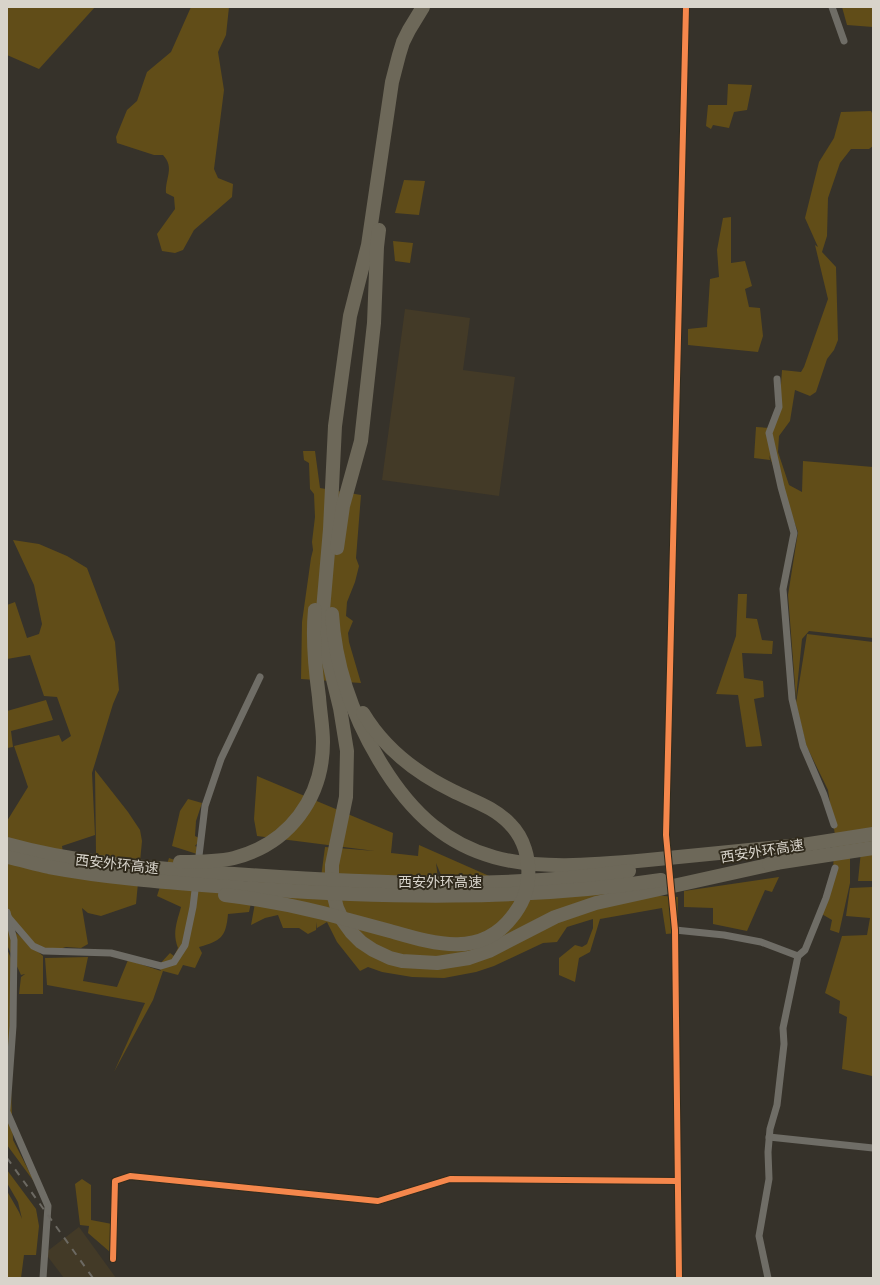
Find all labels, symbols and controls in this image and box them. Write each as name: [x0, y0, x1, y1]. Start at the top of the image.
street label: 西安外环高速: [719, 836, 805, 868]
street label: 西安外环高速: [74, 851, 160, 879]
street label: 西安外环高速: [398, 873, 482, 893]

